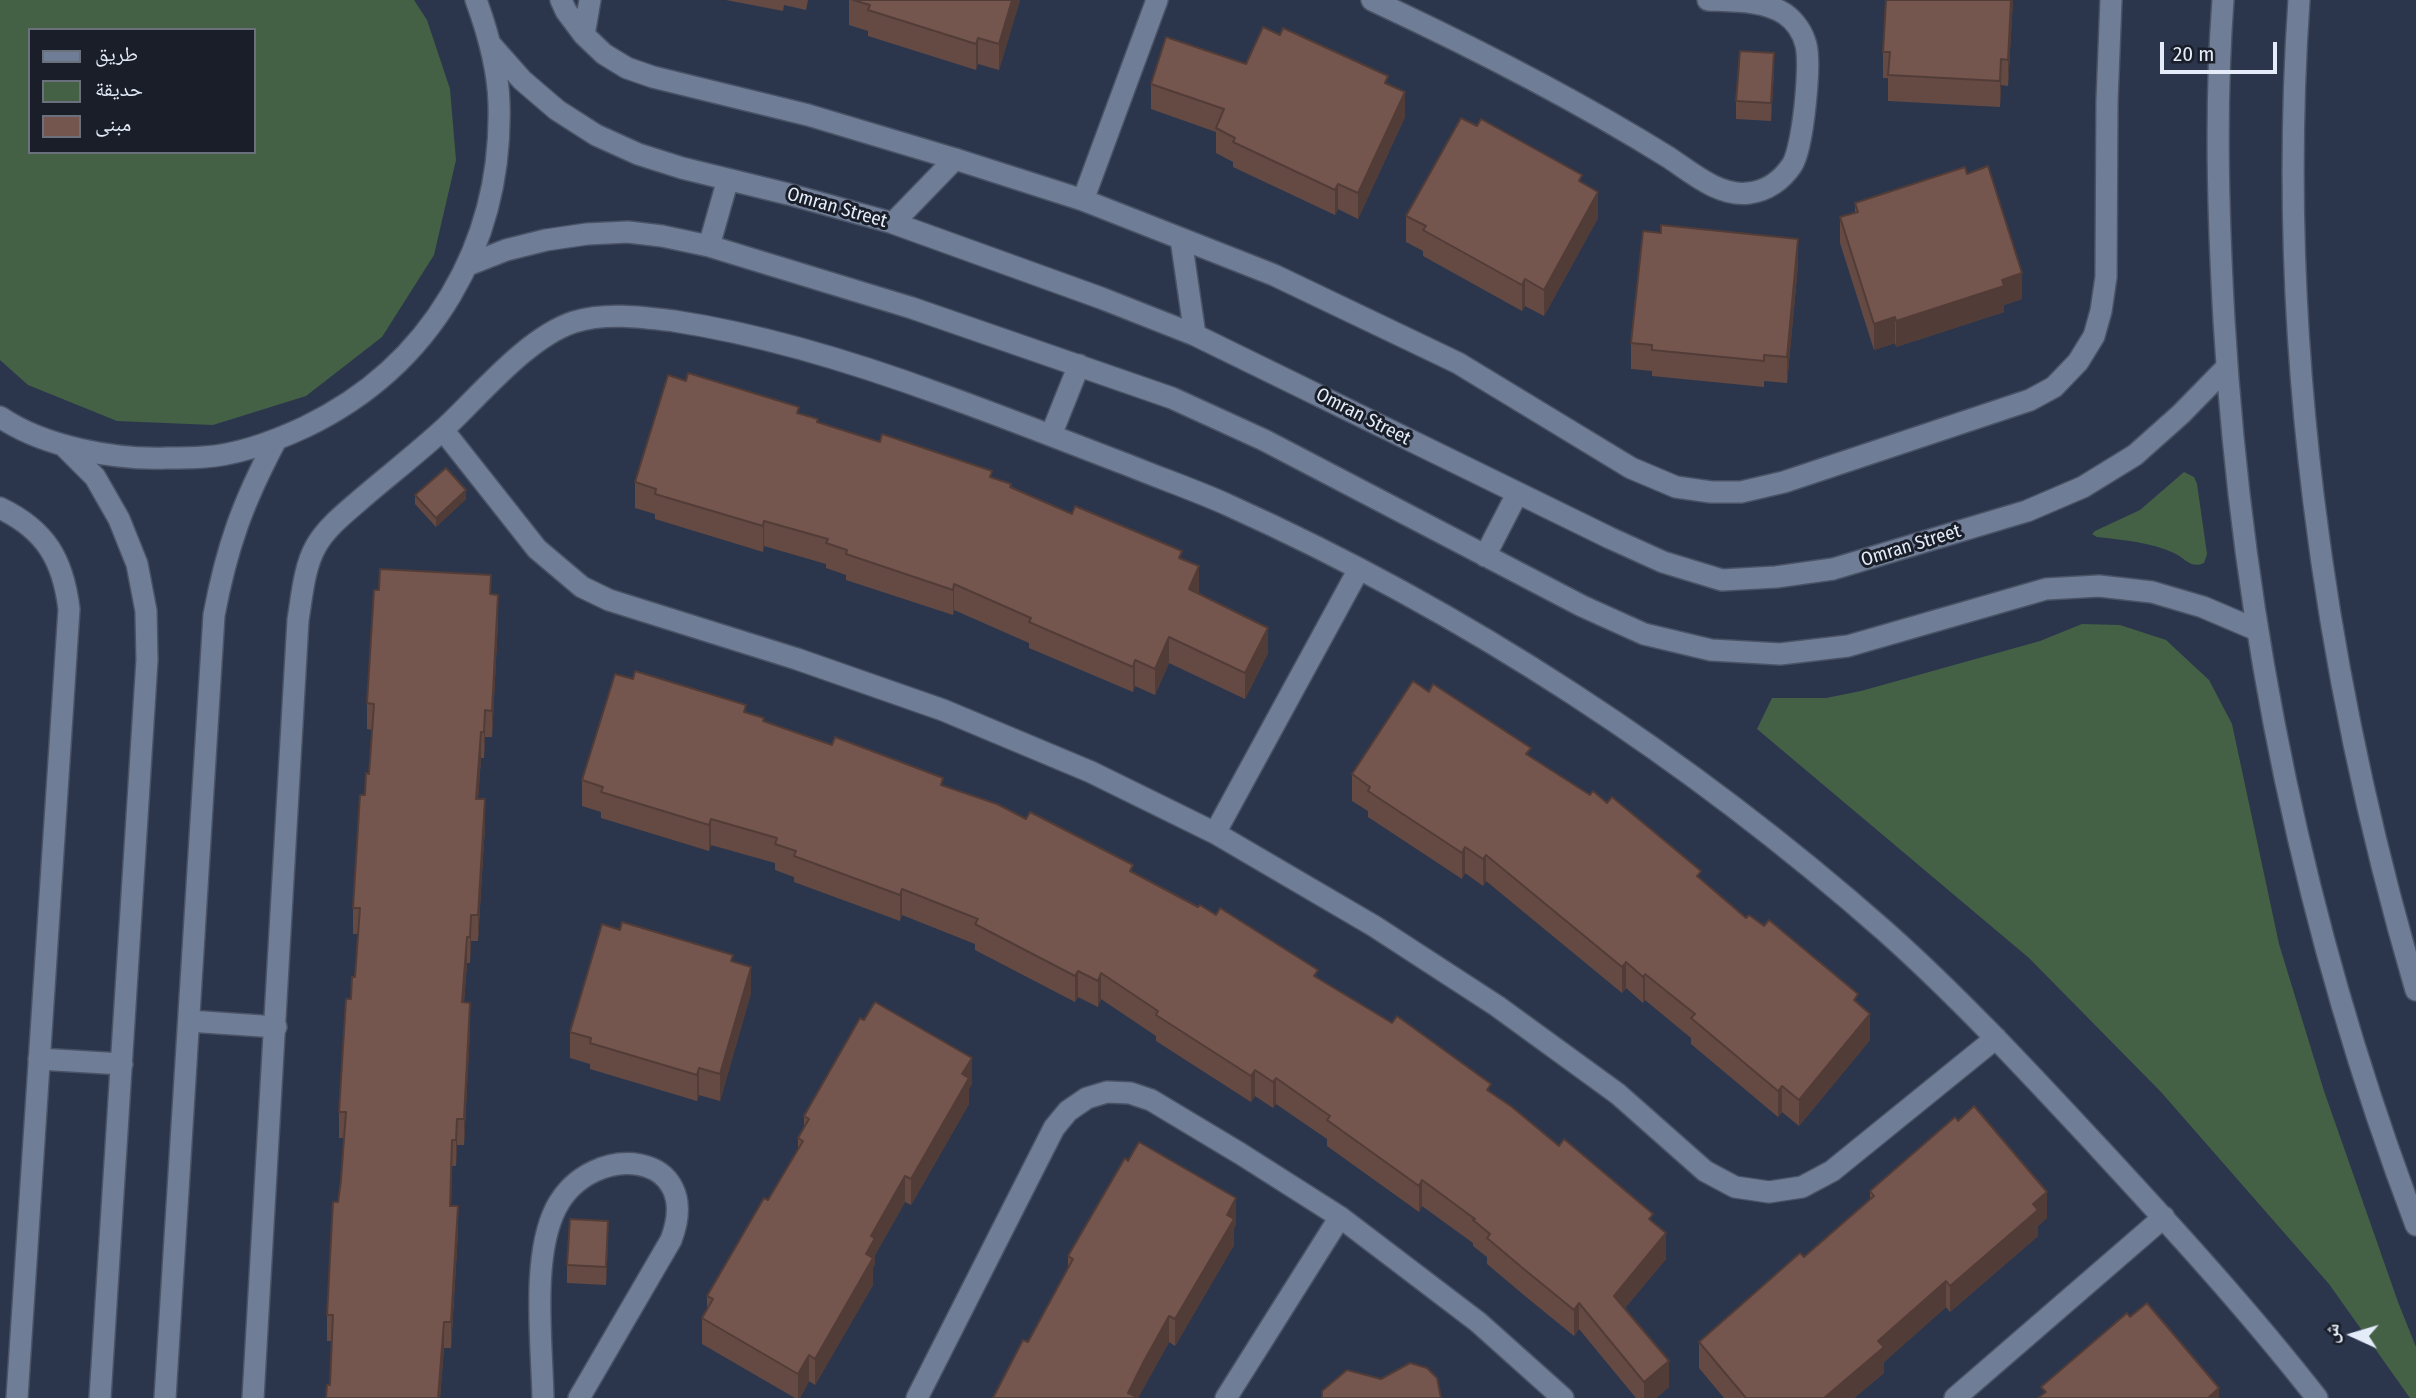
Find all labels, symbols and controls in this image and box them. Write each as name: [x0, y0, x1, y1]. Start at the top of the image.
legend: [28, 28, 256, 154]
scale bar: [2164, 28, 2281, 72]
text: طريق: [95, 41, 138, 67]
text: 20 m: [2173, 41, 2214, 67]
text: حديقة: [95, 76, 143, 102]
text: مبنى: [95, 111, 131, 137]
street label: Omran Street: [784, 183, 890, 233]
street label: Omran Street: [1312, 383, 1414, 451]
street label: Omran Street: [1858, 520, 1964, 572]
north arrow: [2318, 1300, 2388, 1370]
text: ش: [2319, 1323, 2344, 1344]

